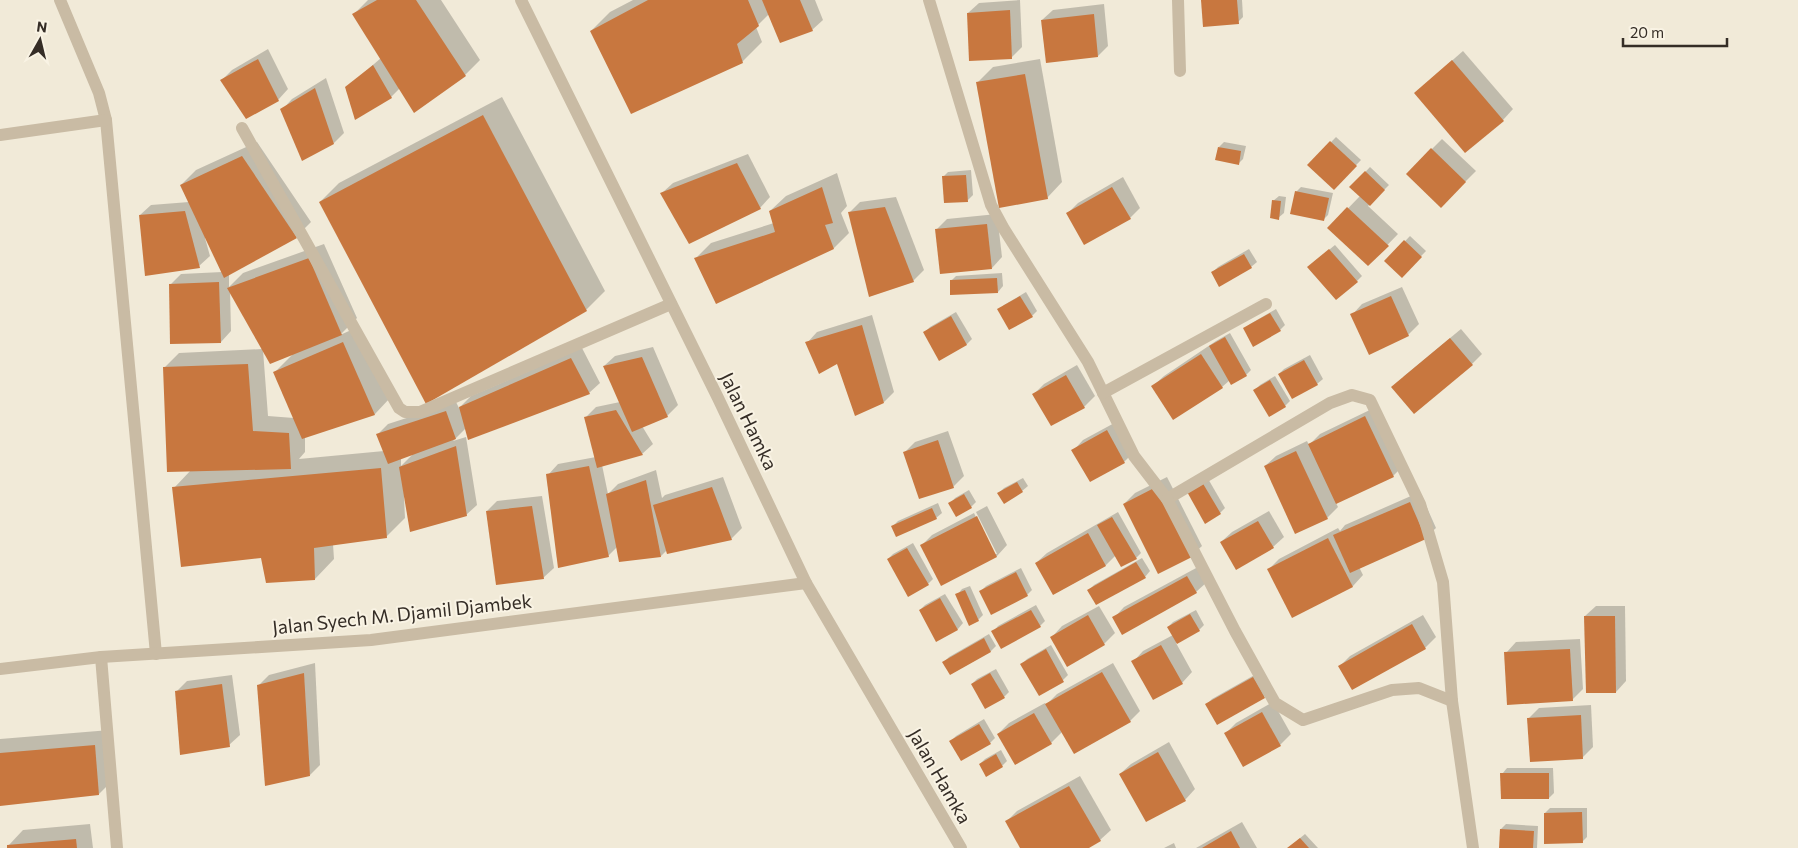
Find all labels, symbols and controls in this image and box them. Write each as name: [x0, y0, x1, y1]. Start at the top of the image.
north arrow: [15, 15, 65, 65]
scale bar: [1623, 15, 1727, 47]
text: N: [35, 17, 48, 36]
text: 20 m: [1630, 23, 1664, 41]
street label: Jalan Hamka: [716, 368, 783, 473]
street label: Jalan Syech M. Djamil Djambek: [271, 588, 533, 639]
street label: Jalan Hamka: [904, 724, 977, 827]

